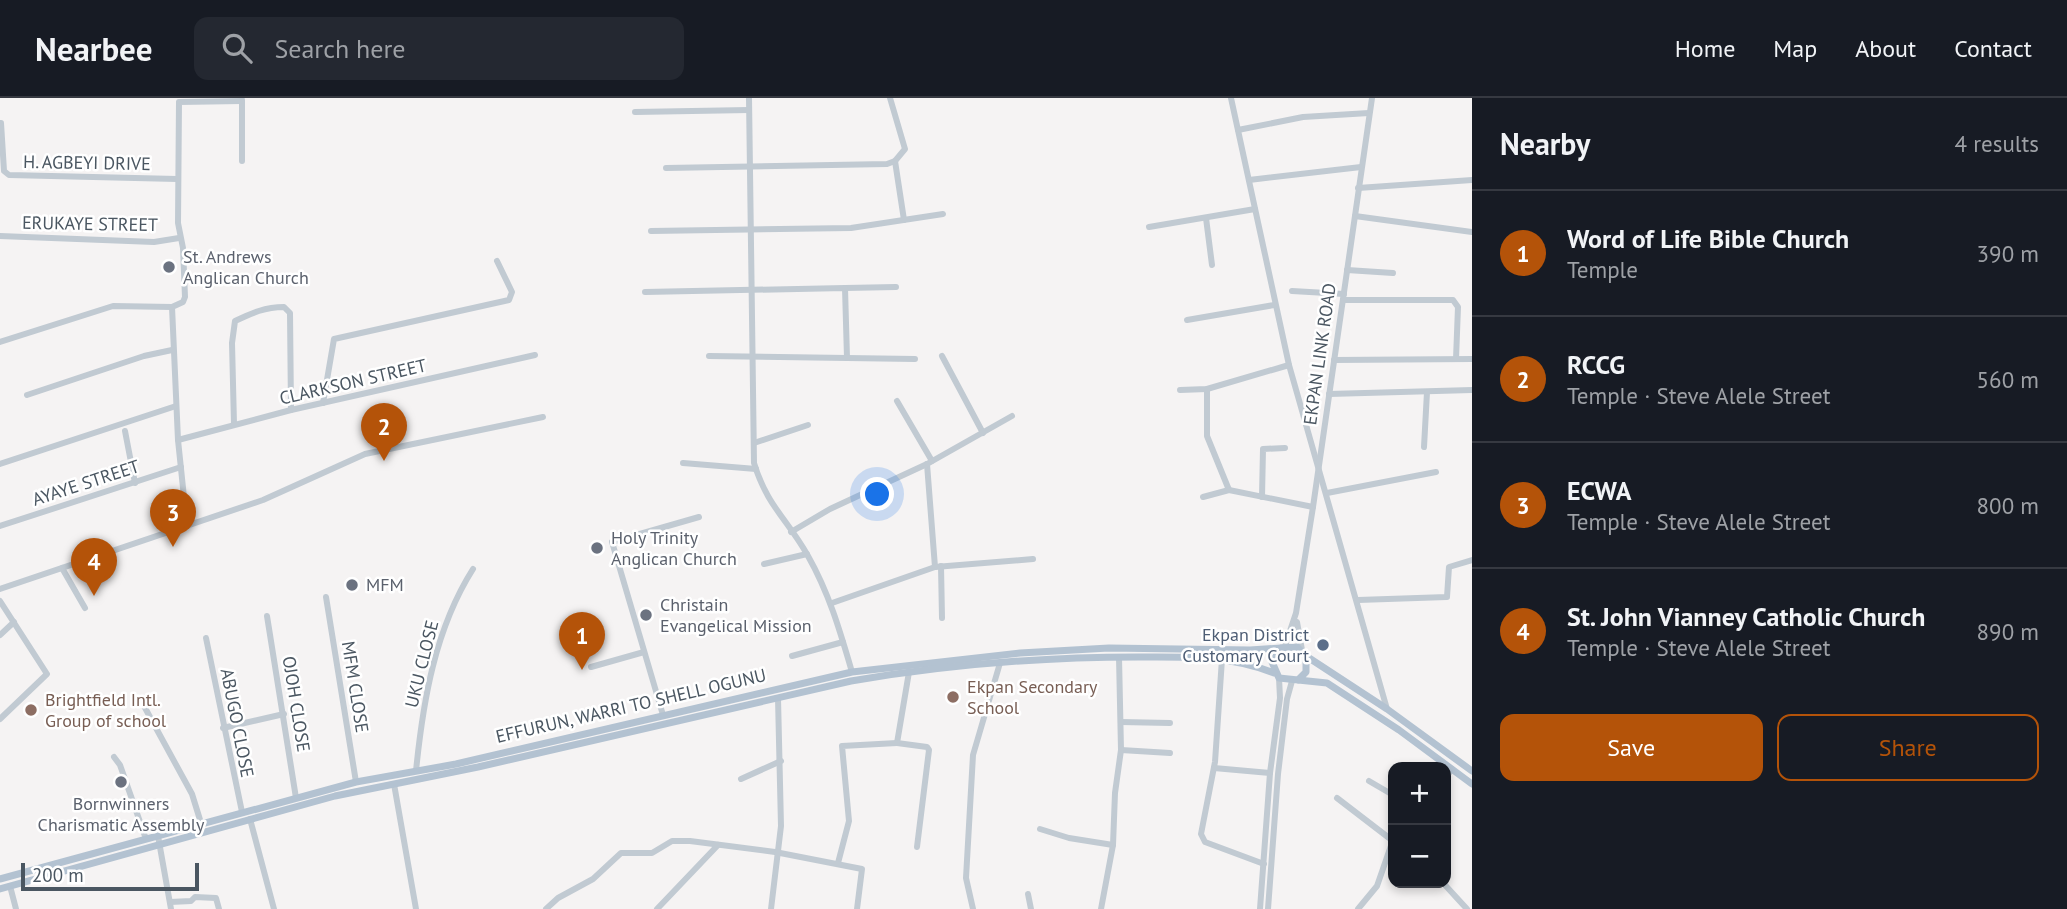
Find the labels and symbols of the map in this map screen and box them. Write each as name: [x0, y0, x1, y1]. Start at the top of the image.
street label: H. AGBEYI DRIVE: [23, 150, 151, 175]
street label: ERUKAYE STREET: [22, 211, 158, 236]
place label: St. Andrews Anglican Church: [183, 245, 309, 289]
marker: St. Andrews Anglican Church: [161, 259, 177, 275]
street label: EKPAN LINK ROAD: [1298, 282, 1341, 426]
street label: CLARKSON STREET: [277, 353, 429, 410]
pin: 2: [361, 403, 407, 461]
street label: AYAYE STREET: [29, 454, 142, 511]
your location: [860, 477, 894, 511]
pin: 3: [150, 489, 196, 547]
place label: Holy Trinity Anglican Church: [611, 526, 737, 570]
pin: 4: [71, 538, 117, 596]
marker: Holy Trinity Anglican Church: [589, 540, 605, 556]
place label: MFM: [366, 573, 404, 596]
marker: MFM: [344, 577, 360, 593]
place label: Christain Evangelical Mission: [660, 593, 812, 637]
marker: Christain Evangelical Mission: [638, 607, 654, 623]
pin: 1: [559, 612, 605, 670]
street label: UKU CLOSE: [400, 618, 443, 710]
place label: Ekpan District Customary Court: [1182, 623, 1309, 667]
marker: Ekpan District Customary Court: [1315, 637, 1331, 653]
street label: MFM CLOSE: [337, 639, 374, 734]
street label: OJOH CLOSE: [278, 654, 315, 753]
street label: EFFURUN, WARRI TO SHELL OGUNU: [494, 663, 768, 748]
street label: ABUGO CLOSE: [216, 666, 259, 779]
place label: Ekpan Secondary School: [967, 675, 1098, 719]
place label: Brightfield Intl. Group of school: [45, 688, 167, 732]
marker: Ekpan Secondary School: [945, 689, 961, 705]
marker: Brightfield Intl. Group of school: [23, 702, 39, 718]
marker: Bornwinners Charismatic Assembly: [113, 774, 129, 790]
place label: Bornwinners Charismatic Assembly: [38, 792, 205, 836]
scale bar: [21, 860, 200, 892]

